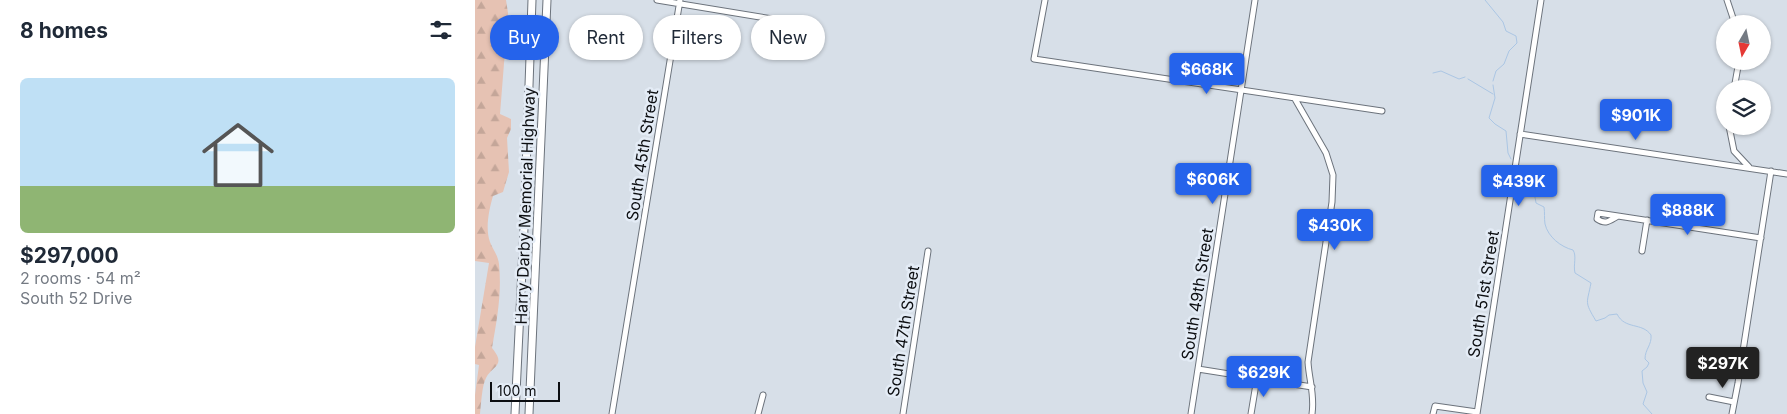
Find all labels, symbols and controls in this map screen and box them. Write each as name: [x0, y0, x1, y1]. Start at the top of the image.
chip: Buy: [490, 15, 559, 60]
chip: Rent: [569, 15, 643, 60]
chip: Filters: [653, 15, 741, 60]
chip: New: [751, 15, 825, 60]
north arrow: [1716, 15, 1771, 70]
map controls: [1716, 15, 1771, 135]
icon: filters: [427, 16, 455, 44]
text: 8 homes: [20, 18, 108, 43]
pin: $668K: [1172, 52, 1242, 95]
text: $668K: [1180, 59, 1234, 79]
button: layers: [1716, 80, 1771, 135]
street label: Harry Darby Memorial Highway: [511, 87, 539, 325]
street label: South 45th Street: [622, 88, 662, 222]
pin: $901K: [1601, 98, 1671, 141]
text: $901K: [1611, 105, 1661, 125]
icon: home: [193, 110, 283, 200]
pin: $606K: [1178, 162, 1248, 205]
pin: $439K: [1484, 164, 1554, 207]
text: $606K: [1186, 169, 1240, 189]
text: $439K: [1492, 171, 1546, 191]
pin: $888K: [1653, 194, 1723, 236]
text: $888K: [1661, 200, 1715, 220]
pin: $430K: [1300, 208, 1370, 251]
text: $430K: [1308, 215, 1362, 235]
street label: South 49th Street: [1177, 227, 1217, 361]
street label: South 51st Street: [1463, 229, 1503, 359]
text: $297,000: [20, 243, 119, 268]
street label: South 47th Street: [883, 264, 923, 398]
text: 2 rooms · 54 m²: [20, 268, 141, 288]
text: South 52 Drive: [20, 288, 132, 308]
pin: $297K: [1688, 346, 1758, 389]
text: $297K: [1697, 353, 1749, 373]
pin: $629K: [1229, 356, 1299, 398]
text: $629K: [1238, 362, 1290, 382]
scale bar: [490, 379, 560, 402]
text: 100 m: [497, 382, 537, 399]

